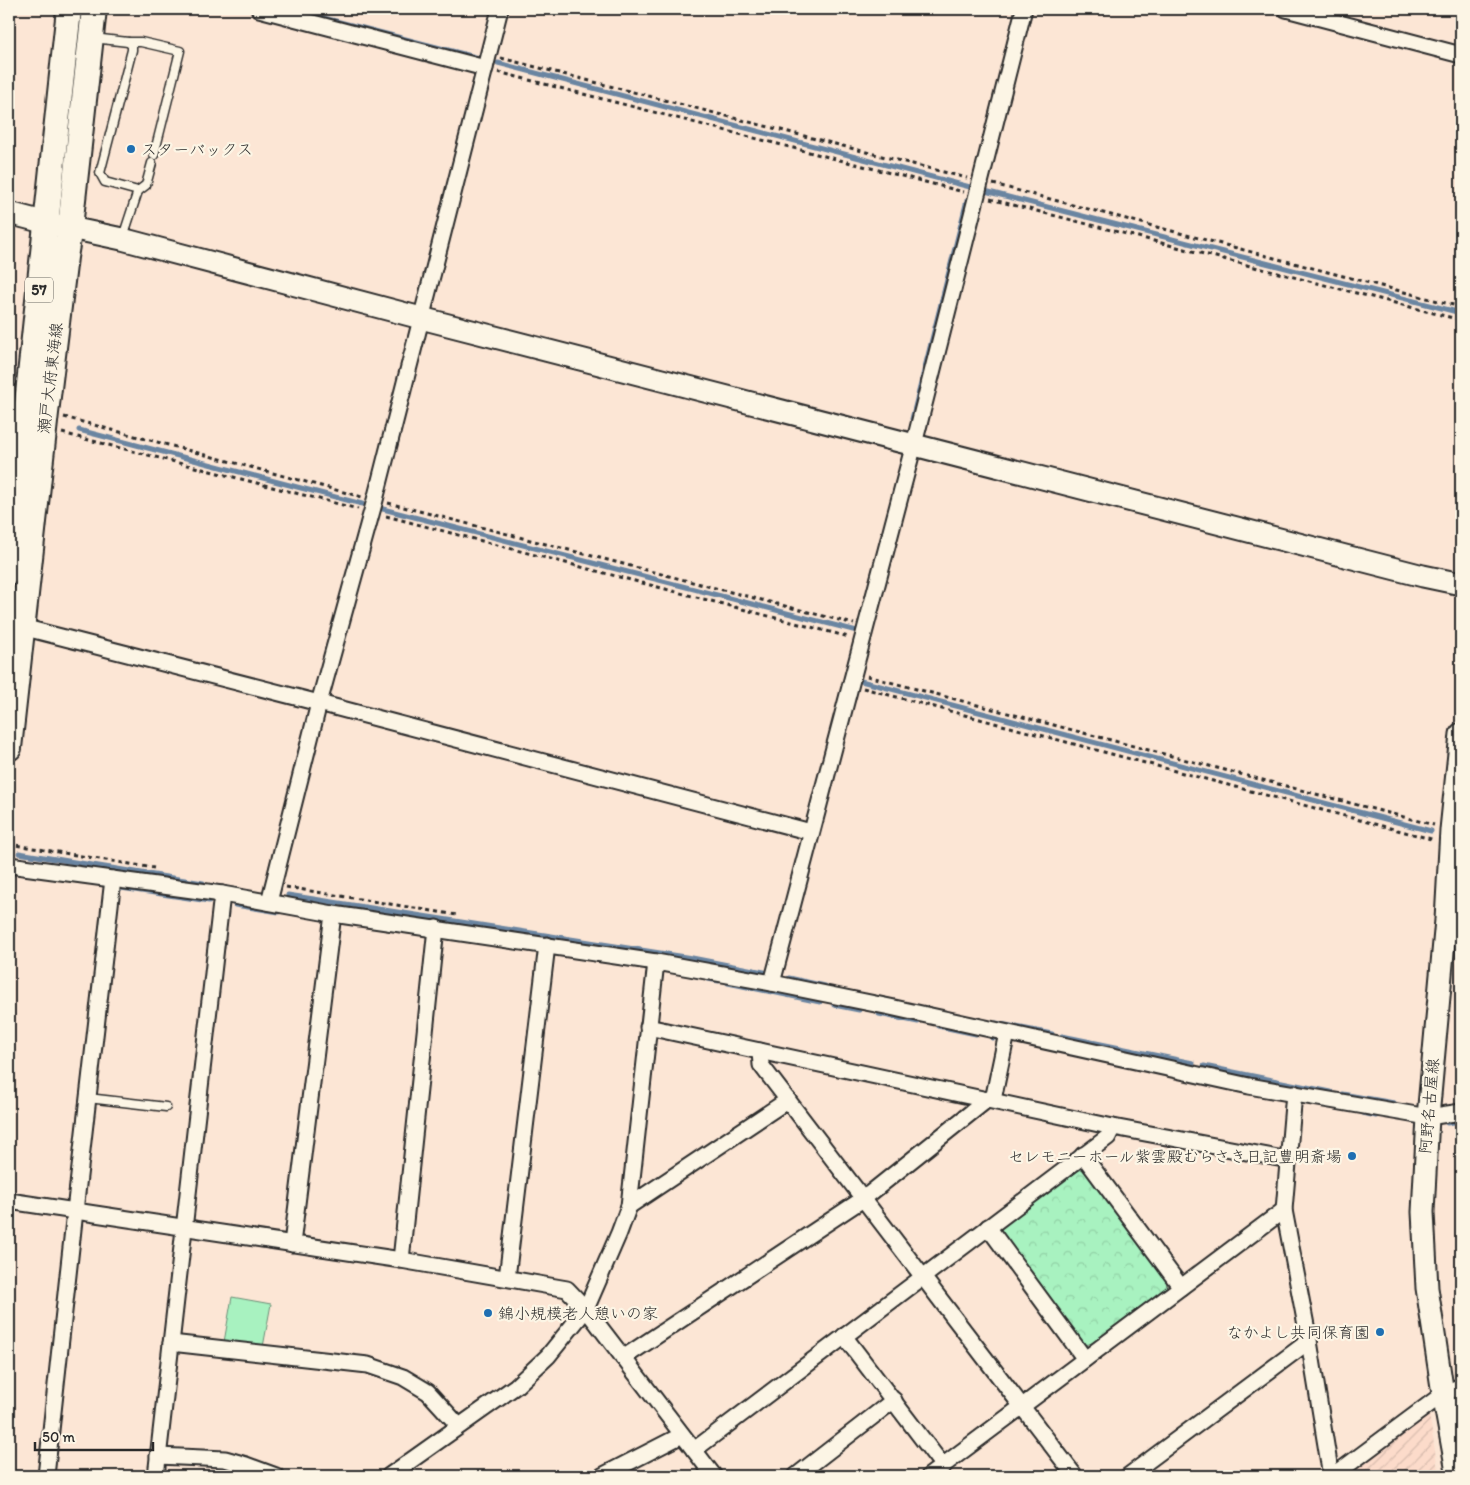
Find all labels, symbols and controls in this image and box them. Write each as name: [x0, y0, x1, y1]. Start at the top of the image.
place label: スターバックス: [141, 140, 253, 159]
marker: スターバックス: [125, 143, 137, 155]
road number: 57: [25, 278, 53, 302]
street label: 瀬戸大府東海線: [34, 321, 66, 435]
street label: 阿野名古屋線: [1415, 1057, 1443, 1155]
place label: セレモニーホール紫雲殿むらさき日記豊明斎場: [1008, 1147, 1342, 1166]
marker: セレモニーホール紫雲殿むらさき日記豊明斎場: [1346, 1150, 1358, 1162]
place label: 錦小規模老人憩いの家: [498, 1304, 658, 1323]
marker: 錦小規模老人憩いの家: [482, 1307, 494, 1319]
place label: なかよし共同保育園: [1227, 1323, 1370, 1342]
marker: なかよし共同保育園: [1374, 1326, 1386, 1338]
scale bar: [35, 1420, 152, 1452]
text: 50 m: [42, 1428, 75, 1446]

